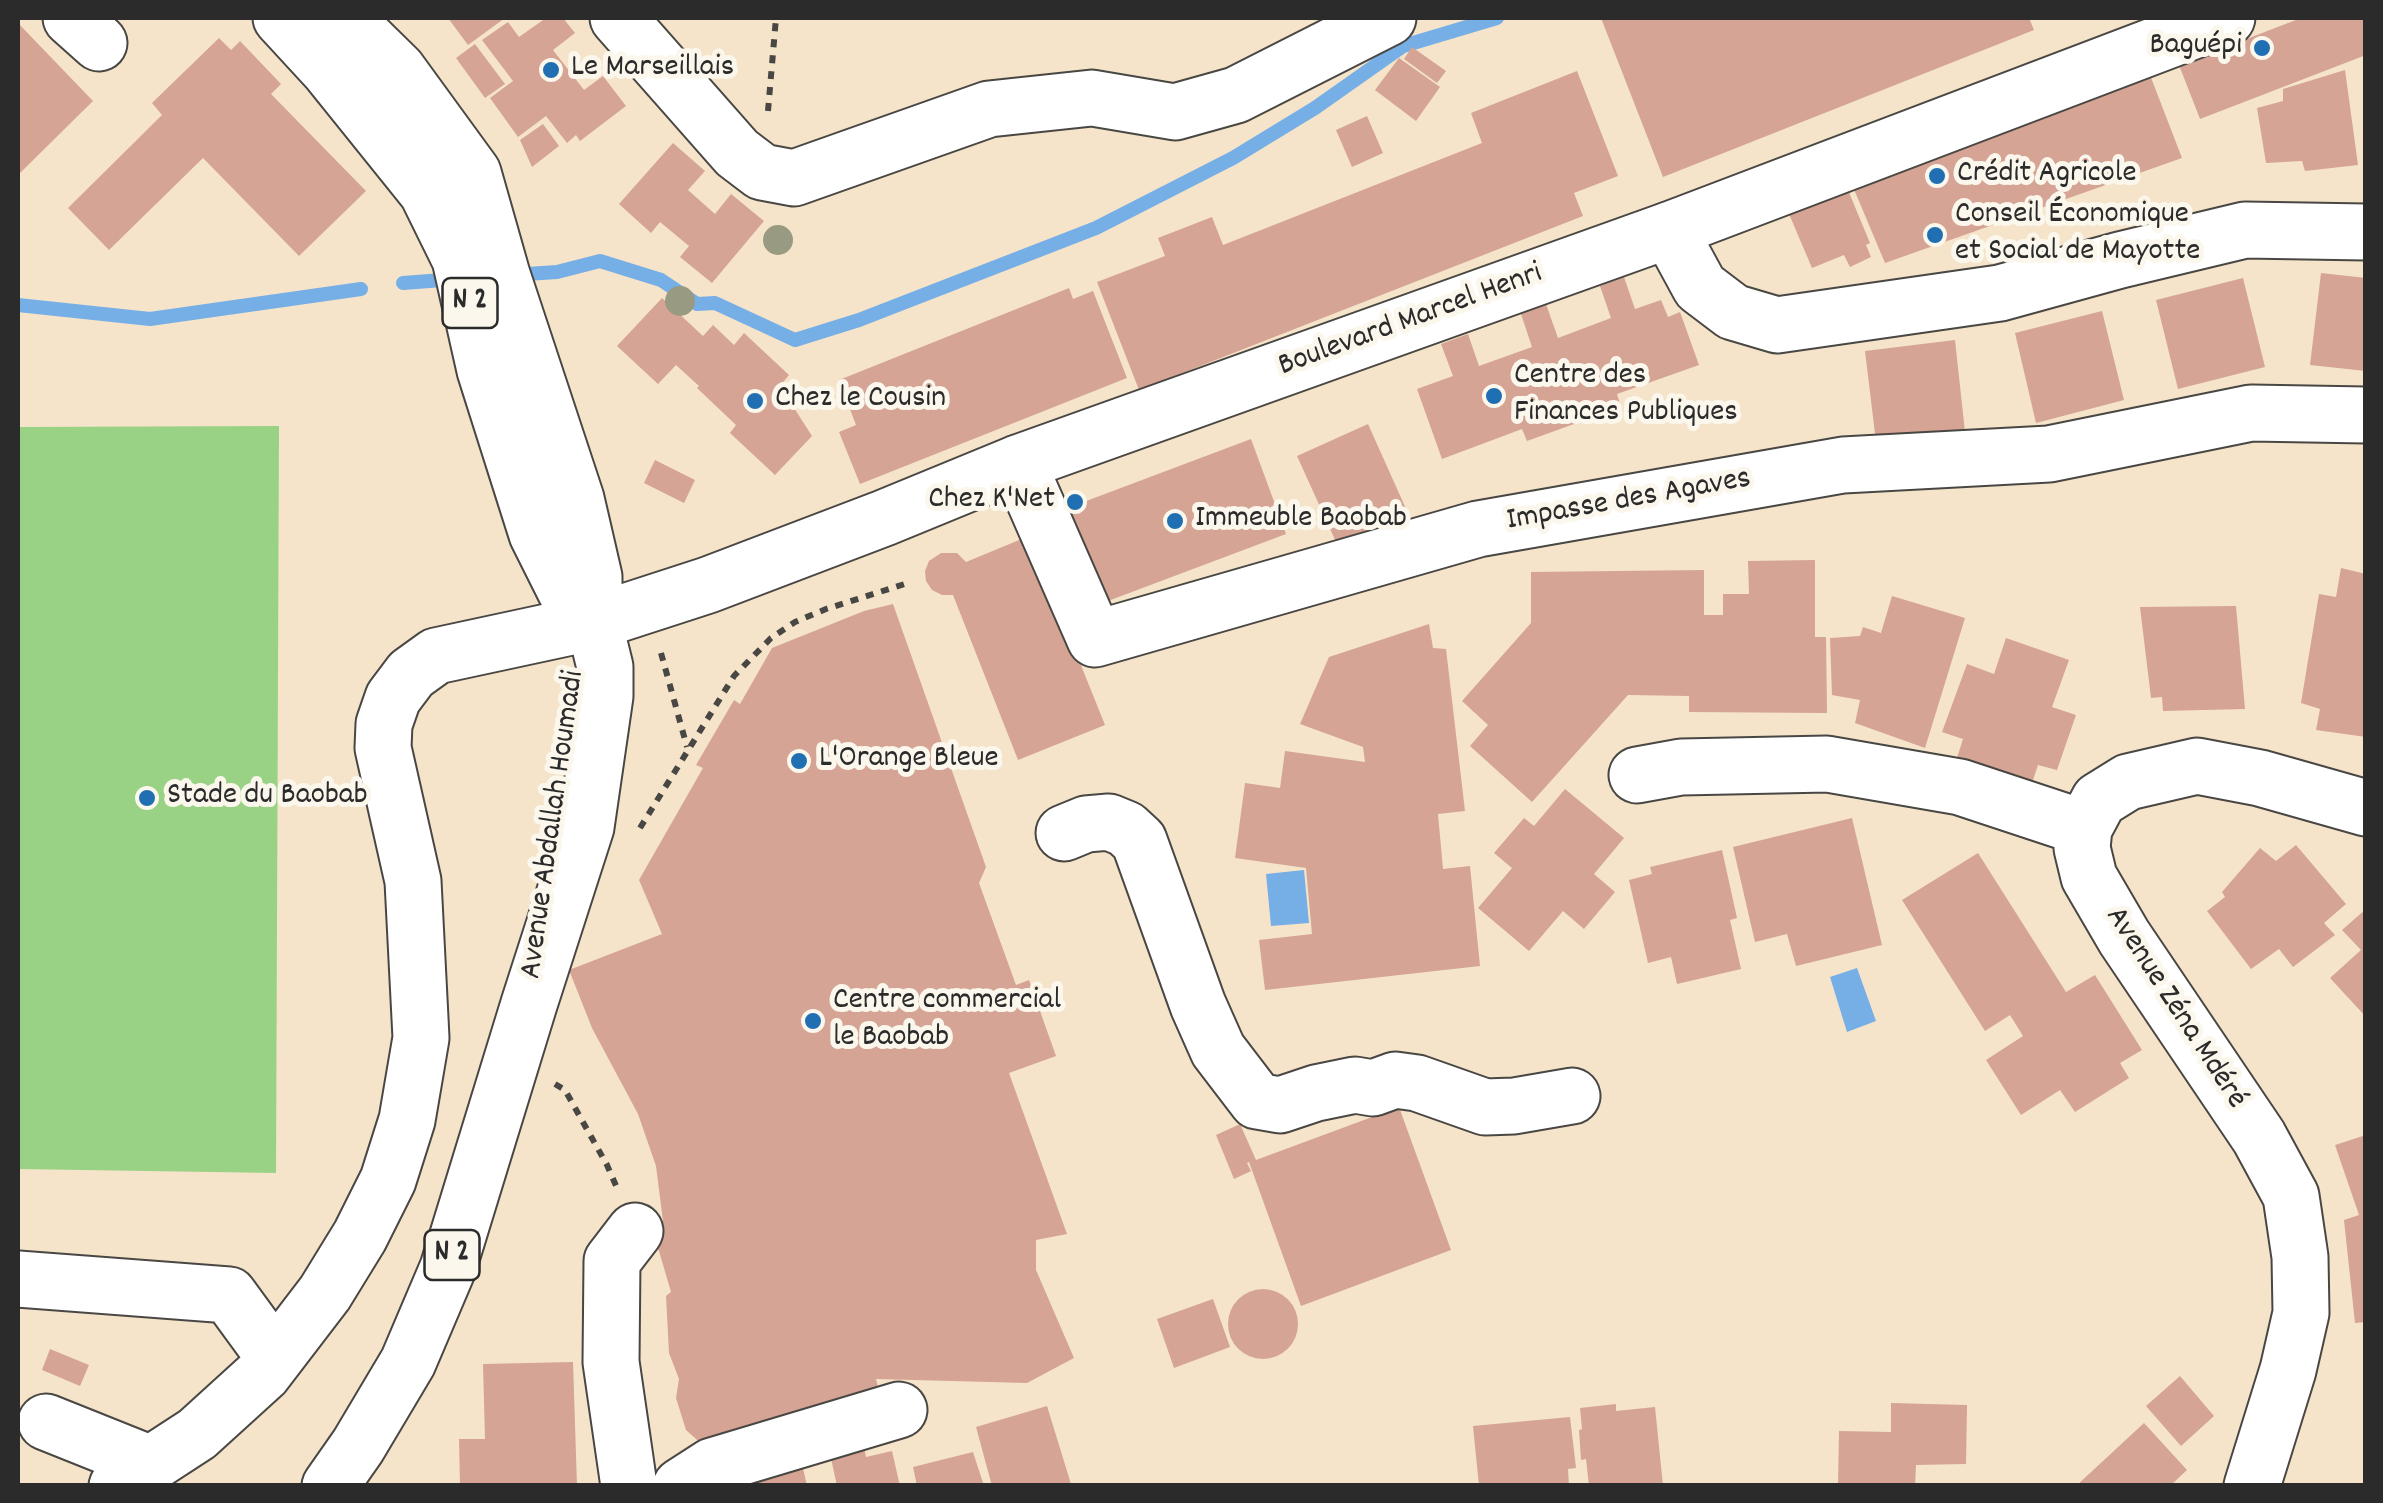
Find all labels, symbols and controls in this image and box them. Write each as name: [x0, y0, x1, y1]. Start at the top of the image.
place label: Baguépi: [2150, 29, 2242, 67]
marker: Baguépi: [2251, 37, 2273, 59]
place label: Le Marseillais: [571, 51, 734, 89]
marker: Le Marseillais: [540, 59, 562, 81]
place label: Crédit Agricole: [1957, 157, 2136, 195]
marker: Crédit Agricole: [1926, 165, 1948, 187]
place label: Conseil Économique et Social de Mayotte: [1955, 198, 2200, 273]
marker: Conseil Économique et Social de Mayotte: [1924, 224, 1946, 246]
street label: Boulevard Marcel Henri: [1274, 256, 1548, 388]
road number: N 2: [442, 278, 498, 328]
place label: Centre des Finances Publiques: [1514, 359, 1738, 434]
place label: Chez le Cousin: [775, 382, 946, 420]
marker: Centre des Finances Publiques: [1483, 385, 1505, 407]
marker: Chez le Cousin: [744, 390, 766, 412]
street label: Impasse des Agaves: [1504, 462, 1754, 542]
place label: Chez K'Net: [928, 483, 1055, 521]
marker: Chez K'Net: [1064, 491, 1086, 513]
place label: Immeuble Baobab: [1195, 502, 1407, 540]
marker: Immeuble Baobab: [1164, 510, 1186, 532]
street label: Avenue Abdallah Houmadi: [514, 668, 596, 982]
place label: L'Orange Bleue: [819, 742, 999, 780]
marker: L'Orange Bleue: [788, 750, 810, 772]
place label: Stade du Baobab: [167, 779, 368, 817]
marker: Stade du Baobab: [136, 787, 158, 809]
street label: Avenue Zéna Mdéré: [2094, 901, 2254, 1117]
place label: Centre commercial le Baobab: [833, 984, 1061, 1059]
marker: Centre commercial le Baobab: [802, 1010, 824, 1032]
road number: N 2: [424, 1230, 480, 1280]

